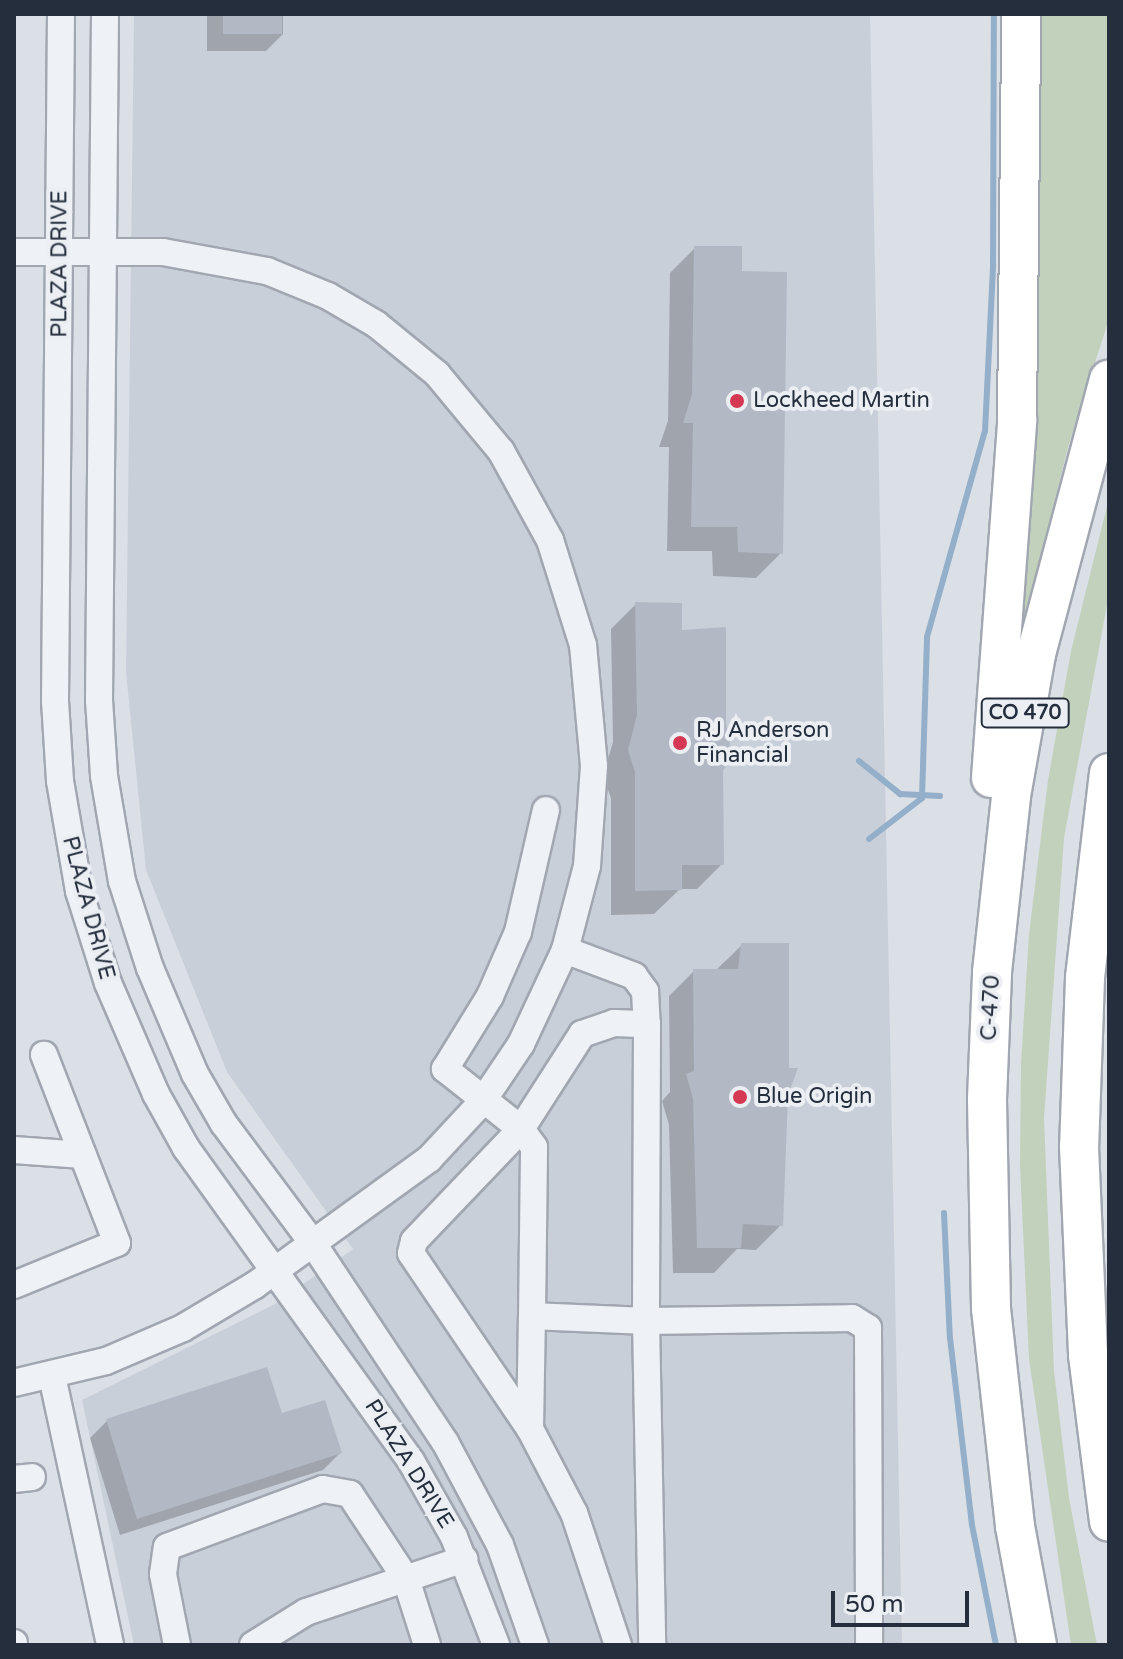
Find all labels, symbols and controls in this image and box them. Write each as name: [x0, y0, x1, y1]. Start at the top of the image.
street label: PLAZA DRIVE: [47, 190, 73, 338]
place label: Lockheed Martin: [753, 388, 930, 414]
marker: Lockheed Martin: [728, 392, 746, 410]
road number: CO 470: [979, 697, 1071, 729]
place label: RJ Anderson Financial: [696, 717, 829, 768]
marker: RJ Anderson Financial: [671, 734, 689, 752]
street label: PLAZA DRIVE: [56, 833, 120, 983]
street label: C-470: [976, 975, 1006, 1041]
place label: Blue Origin: [756, 1084, 872, 1110]
marker: Blue Origin: [731, 1088, 749, 1106]
street label: PLAZA DRIVE: [359, 1395, 459, 1533]
scale bar: [835, 1575, 973, 1625]
text: 50 m: [845, 1590, 903, 1619]

